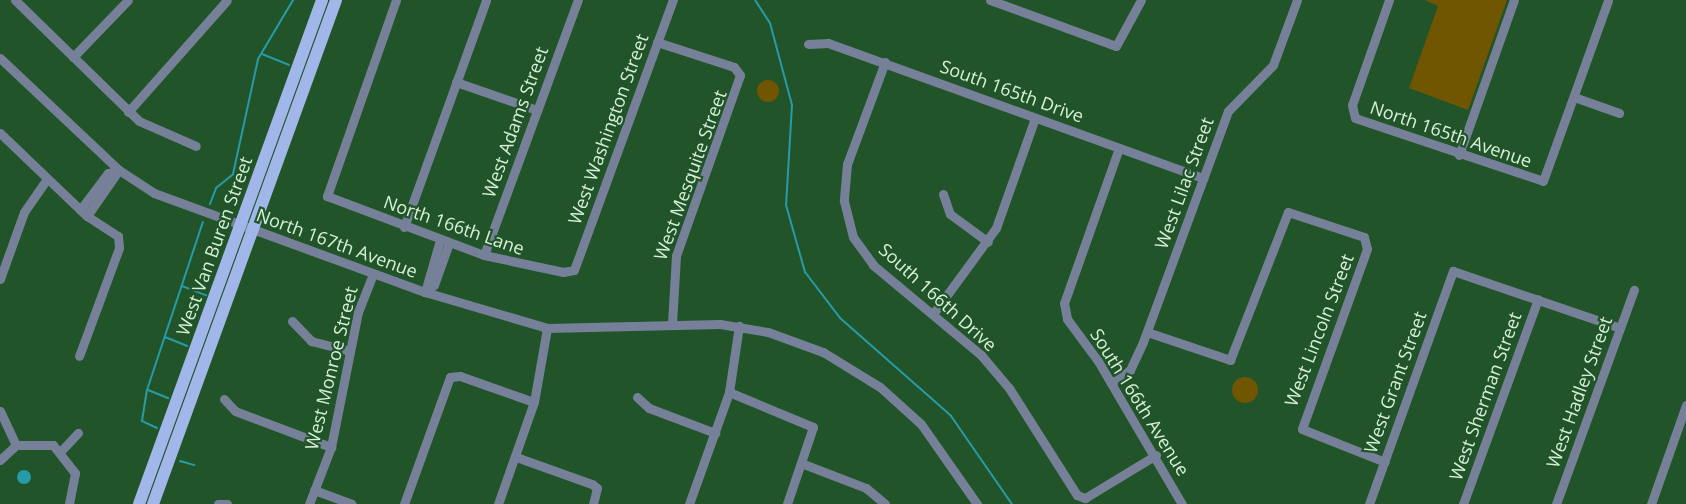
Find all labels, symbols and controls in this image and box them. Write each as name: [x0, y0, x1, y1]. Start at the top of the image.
street label: West Washington Street: [563, 31, 653, 227]
street label: West Adams Street: [478, 44, 552, 200]
street label: South 165th Drive: [937, 55, 1087, 127]
street label: West Mesquite Street: [649, 87, 731, 263]
street label: North 165th Avenue: [1367, 96, 1535, 172]
street label: West Lilac Street: [1150, 114, 1218, 252]
street label: West Van Buren Street: [172, 154, 256, 338]
street label: North 166th Lane: [381, 191, 527, 259]
street label: North 167th Avenue: [254, 204, 420, 282]
street label: South 166th Drive: [875, 238, 1001, 356]
street label: West Lincoln Street: [1280, 251, 1358, 409]
street label: West Monroe Street: [300, 284, 362, 452]
street label: West Grant Street: [1359, 308, 1431, 456]
street label: West Sherman Street: [1445, 309, 1525, 483]
street label: West Hadley Street: [1542, 313, 1616, 471]
street label: South 166th Avenue: [1086, 324, 1194, 480]

